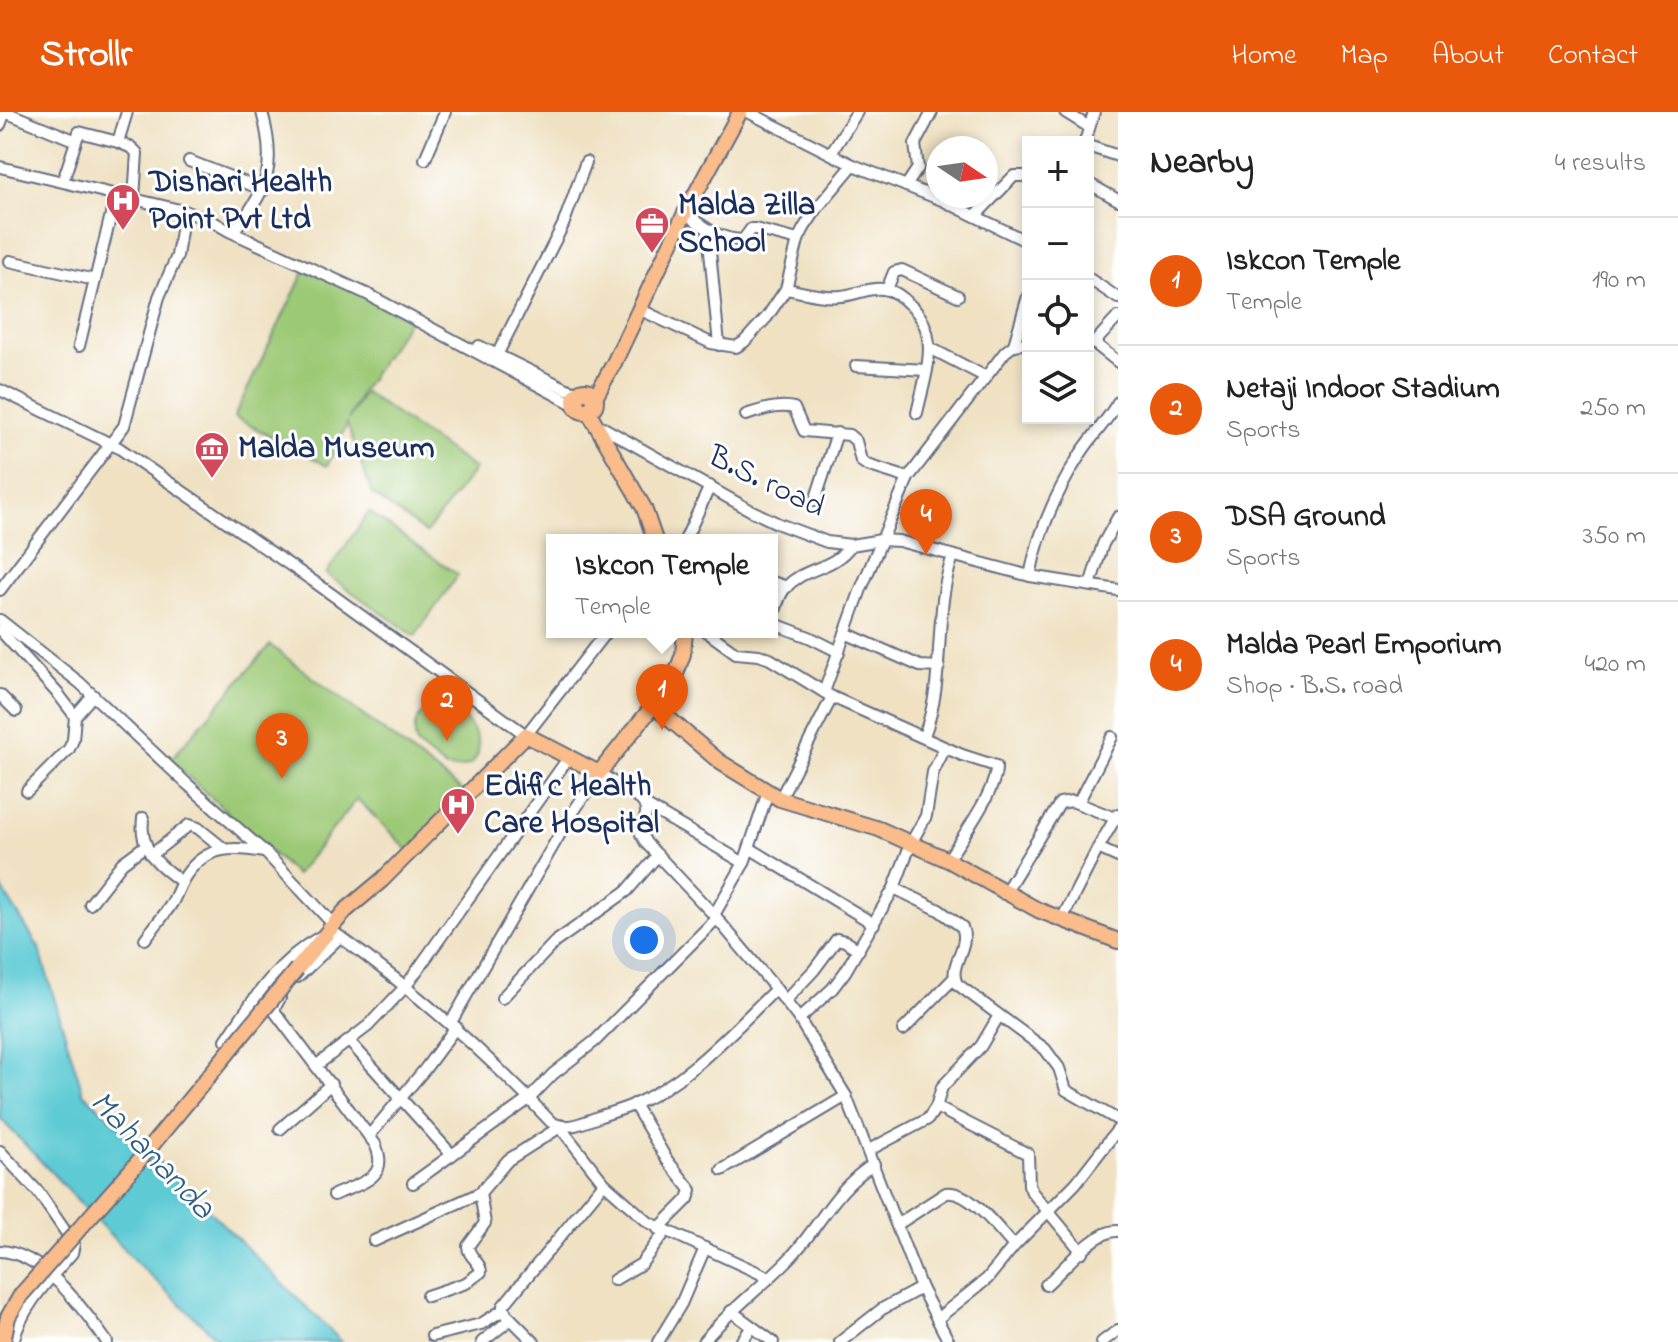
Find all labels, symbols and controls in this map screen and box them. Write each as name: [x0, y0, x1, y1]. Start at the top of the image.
text: Strollr: [40, 28, 132, 84]
text: Home: [1231, 36, 1297, 77]
text: Map: [1341, 36, 1388, 77]
text: About: [1432, 36, 1504, 77]
text: Contact: [1548, 36, 1638, 77]
north arrow: [926, 136, 998, 208]
map controls: [1022, 136, 1094, 424]
button: +: [1022, 136, 1094, 208]
text: Nearby: [1150, 139, 1254, 189]
text: 4 results: [1555, 145, 1646, 183]
place label: Dishari Health Point Pvt Ltd: [147, 160, 332, 244]
hospital icon: Dishari Health Point Pvt Ltd: [104, 182, 142, 232]
place label: Malda Zilla School: [678, 183, 815, 267]
office icon: Malda Zilla School: [633, 205, 671, 255]
button: −: [1022, 208, 1094, 280]
text: Iskcon Temple: [1226, 240, 1400, 284]
text: 1: [1172, 262, 1180, 300]
text: 190 m: [1592, 262, 1646, 300]
button: locate: [1022, 280, 1094, 352]
text: Temple: [1226, 284, 1302, 322]
button: layers: [1022, 352, 1094, 424]
text: Netaji Indoor Stadium: [1226, 368, 1500, 412]
text: 2: [1170, 390, 1182, 428]
text: 250 m: [1580, 390, 1646, 428]
text: Sports: [1226, 412, 1300, 450]
place label: Malda Museum: [238, 426, 435, 473]
museum icon: Malda Museum: [193, 430, 231, 480]
street label: B.S. road: [699, 434, 832, 532]
pin: 4: [900, 489, 952, 555]
text: DSA Ground: [1226, 496, 1386, 540]
text: 3: [1171, 518, 1181, 556]
text: 350 m: [1582, 518, 1646, 556]
popup: [546, 534, 778, 638]
text: Sports: [1226, 540, 1300, 578]
text: Iskcon Temple: [575, 545, 749, 589]
text: Temple: [575, 589, 651, 627]
text: Malda Pearl Emporium: [1226, 624, 1502, 668]
text: 4: [1171, 646, 1181, 684]
text: 420 m: [1584, 646, 1646, 684]
pin: 1: [636, 664, 688, 730]
text: Shop · B.S. road: [1226, 668, 1403, 706]
pin: 2: [421, 675, 473, 741]
pin: 3: [256, 713, 308, 779]
place label: Edific Health Care Hospital: [484, 764, 659, 848]
hospital icon: Edific Health Care Hospital: [439, 786, 477, 836]
your location: [624, 920, 664, 960]
water label: Mahananda: [76, 1080, 226, 1232]

